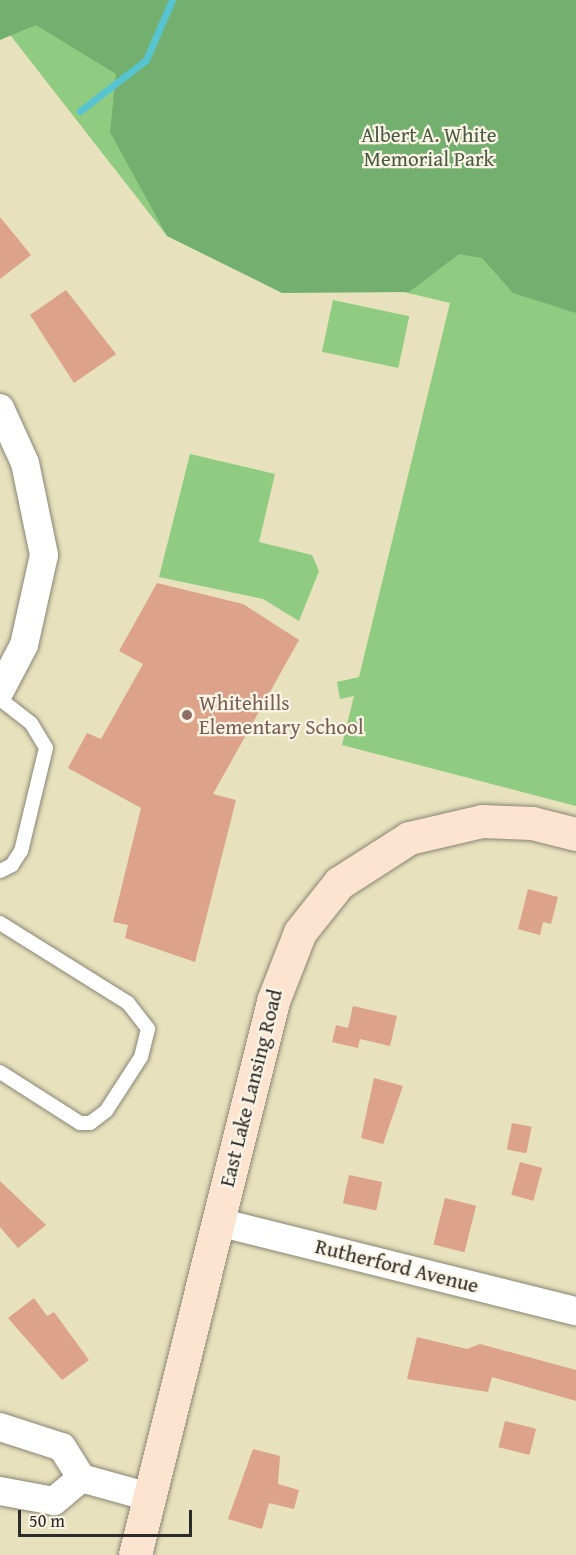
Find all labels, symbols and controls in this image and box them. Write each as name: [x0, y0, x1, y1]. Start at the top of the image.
park label: Albert A. White Memorial Park: [361, 122, 497, 172]
place label: Whitehills Elementary School: [199, 690, 364, 740]
marker: Whitehills Elementary School: [180, 708, 194, 722]
street label: East Lake Lansing Road: [214, 987, 288, 1189]
street label: Rutherford Avenue: [313, 1234, 481, 1298]
scale bar: [21, 1498, 195, 1536]
text: 50 m: [29, 1507, 65, 1534]

